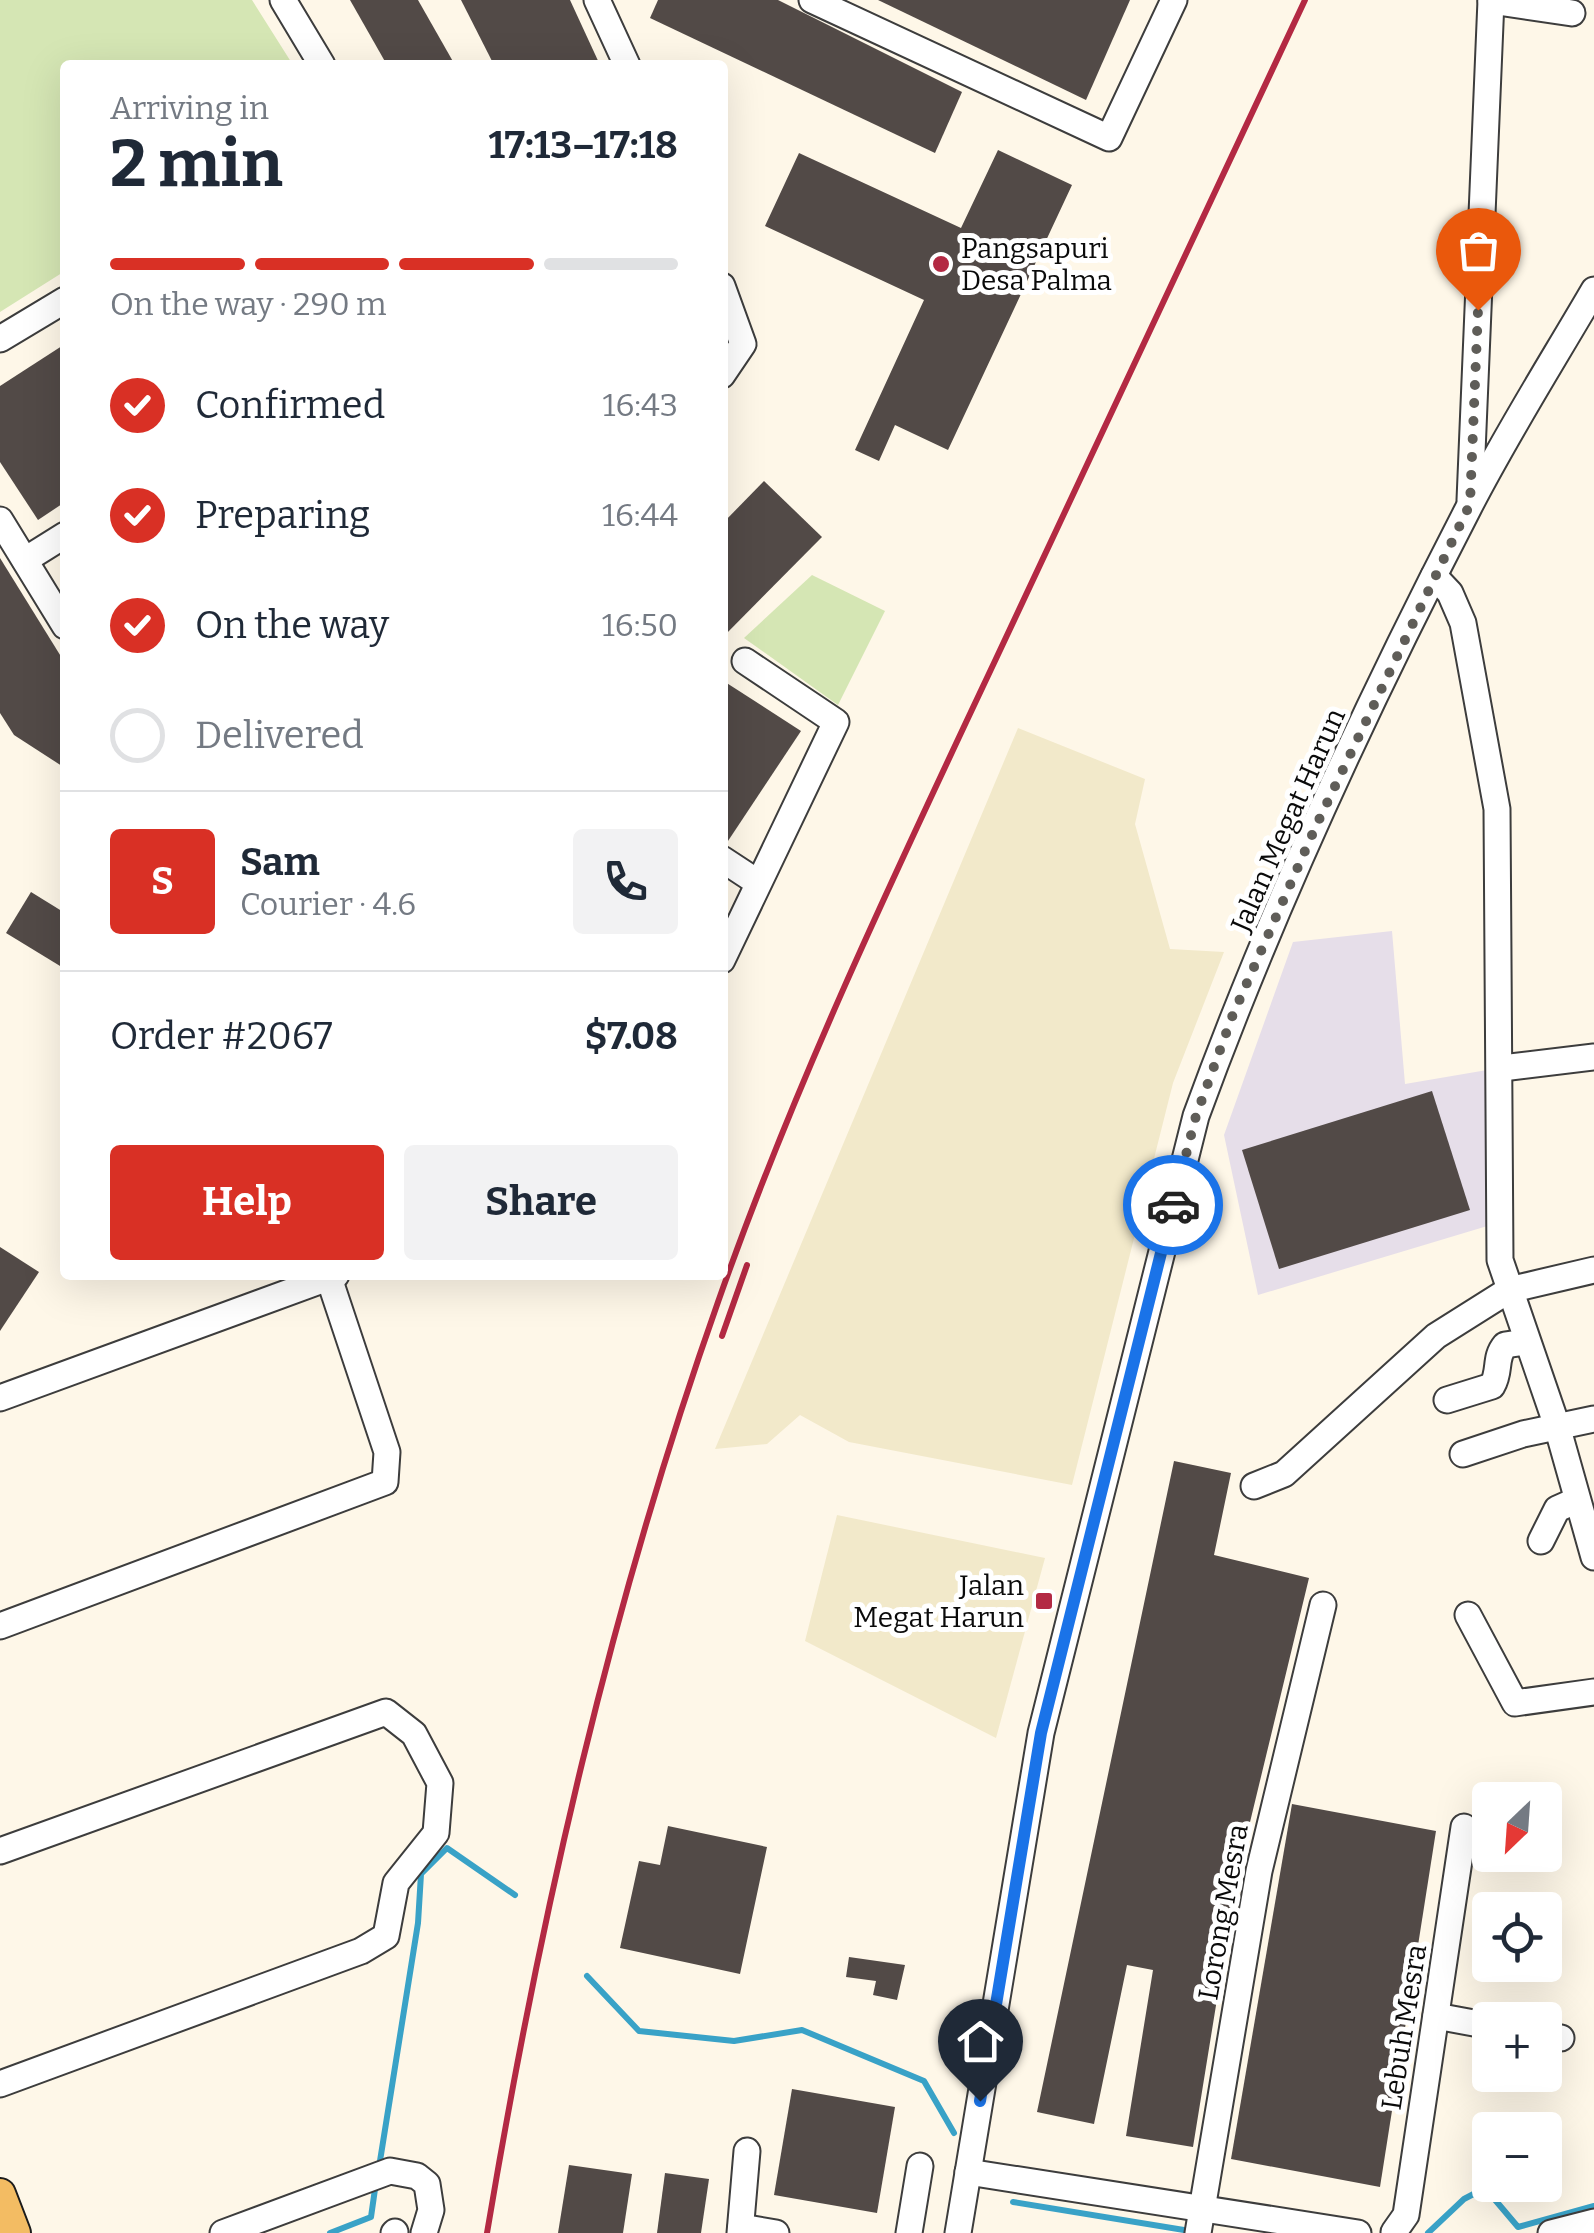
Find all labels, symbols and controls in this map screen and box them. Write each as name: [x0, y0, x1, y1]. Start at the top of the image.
text: Arriving in: [110, 89, 269, 127]
text: 17:13–17:18: [488, 122, 678, 168]
text: 2 min: [110, 125, 283, 203]
pin: [1436, 208, 1521, 311]
icon: bag: [1451, 223, 1506, 278]
place label: Pangsapuri Desa Palma: [961, 232, 1112, 297]
marker: Pangsapuri Desa Palma: [930, 253, 952, 275]
text: On the way · 290 m: [110, 285, 387, 323]
icon: check: [110, 378, 165, 433]
text: Confirmed: [195, 382, 385, 428]
text: 16:43: [603, 386, 678, 424]
icon: check: [110, 488, 165, 543]
text: Preparing: [195, 492, 370, 538]
text: 16:44: [602, 496, 678, 534]
icon: check: [110, 598, 165, 653]
text: On the way: [195, 602, 389, 648]
text: 16:50: [602, 606, 678, 644]
street label: Jalan Megat Harun: [1224, 703, 1352, 938]
text: Delivered: [195, 712, 364, 758]
button: phone: [573, 829, 678, 934]
text: Sam: [240, 839, 320, 885]
text: S: [151, 858, 174, 904]
text: Courier · 4.6: [240, 885, 416, 923]
text: Order #2067: [110, 1013, 333, 1059]
text: $7.08: [584, 1013, 678, 1059]
button: Help: [110, 1145, 384, 1260]
button: Share: [404, 1145, 678, 1260]
courier: [1123, 1155, 1223, 1255]
icon: car: [1146, 1178, 1201, 1233]
place label: Jalan Megat Harun: [853, 1569, 1024, 1634]
marker: Jalan Megat Harun: [1033, 1590, 1055, 1612]
north arrow: [1472, 1782, 1562, 1872]
map controls: [1472, 1782, 1562, 2202]
street label: Lorong Mesra: [1191, 1821, 1255, 2003]
button: locate: [1472, 1892, 1562, 1982]
street label: Lebuh Mesra: [1375, 1942, 1433, 2112]
pin: [938, 1999, 1023, 2102]
button: +: [1472, 2002, 1562, 2092]
icon: home: [953, 2014, 1008, 2069]
button: −: [1472, 2112, 1562, 2202]

